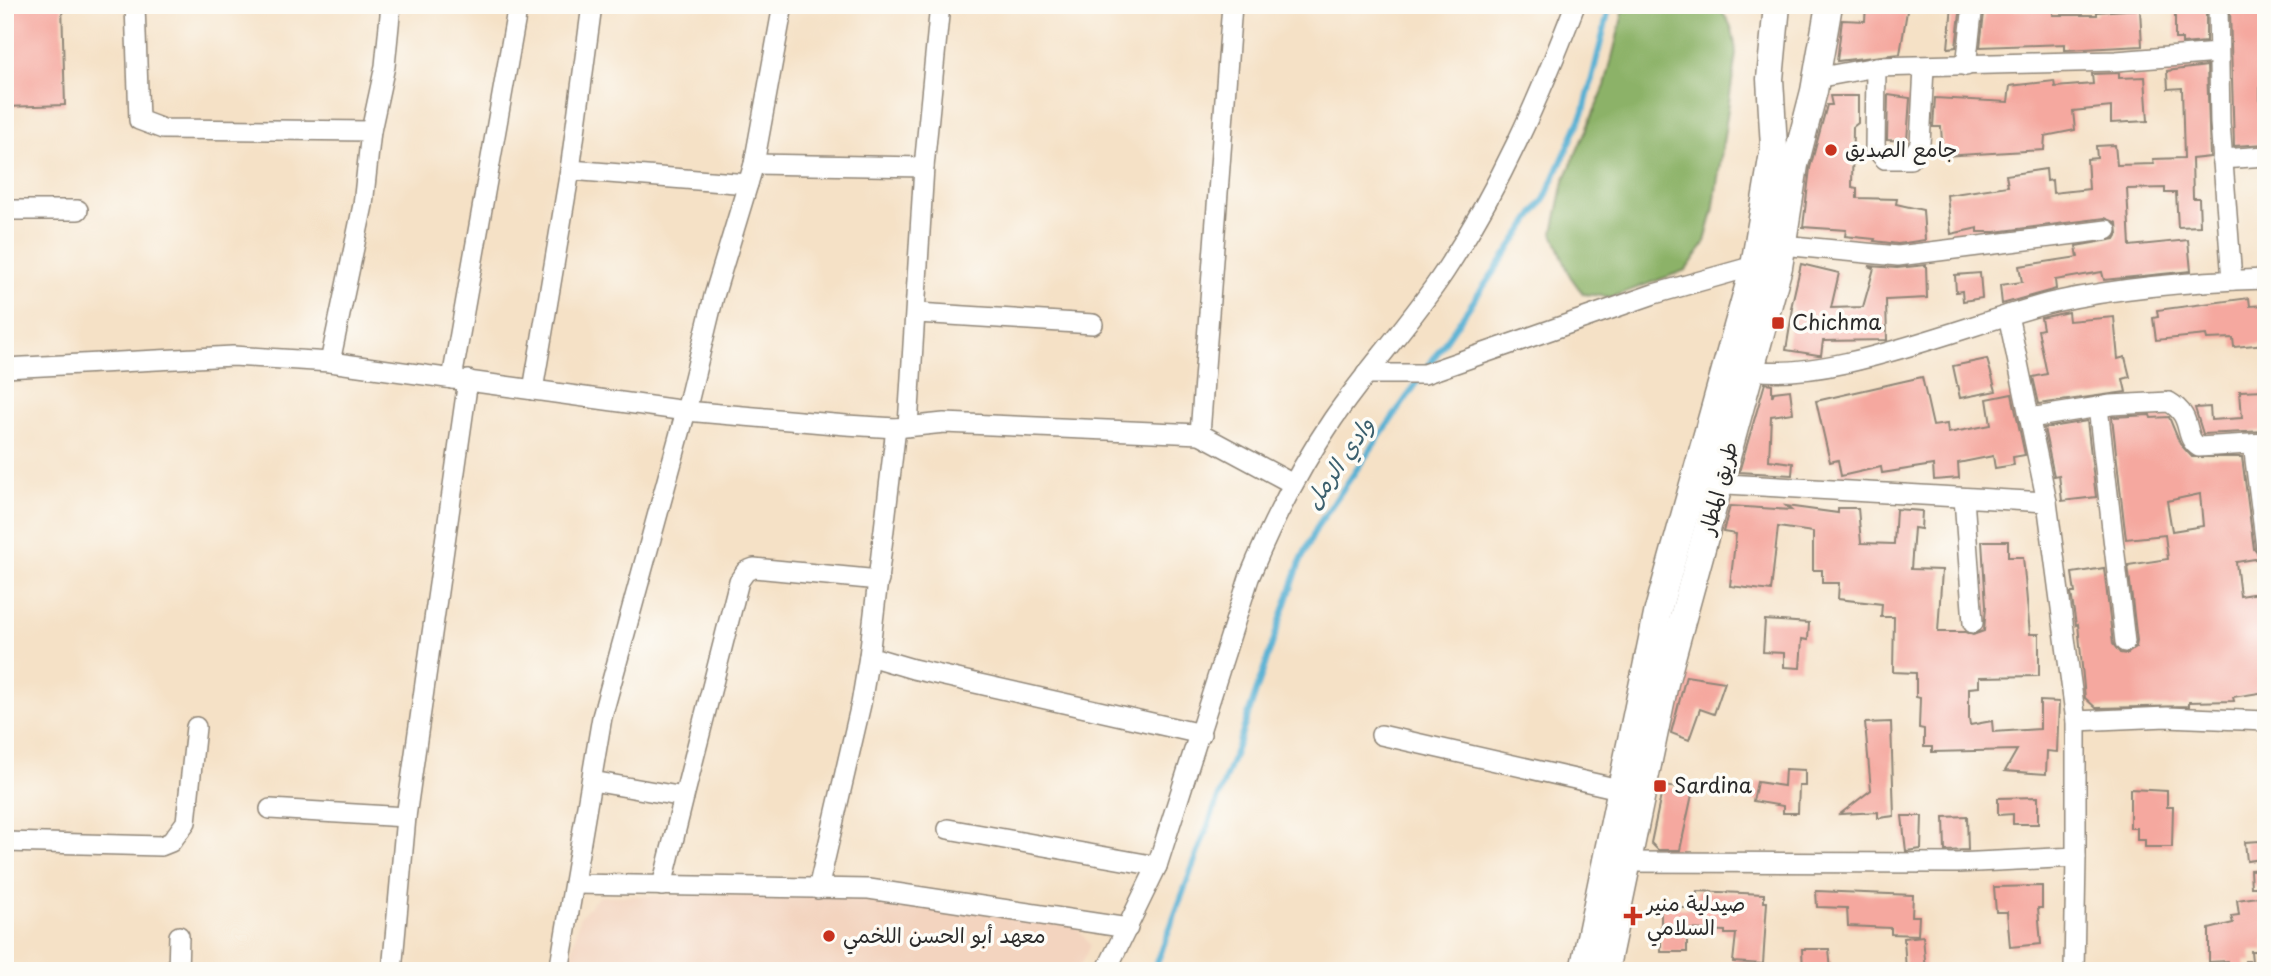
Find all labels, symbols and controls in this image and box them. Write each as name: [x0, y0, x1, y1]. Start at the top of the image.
place label: جامع الصديق: [1845, 132, 1957, 165]
marker: جامع الصديق: [1823, 142, 1839, 158]
place label: Chichma: [1792, 305, 1881, 337]
marker: Chichma: [1770, 315, 1786, 331]
water label: وادي الرمل: [1294, 409, 1382, 516]
street label: طريق المطار: [1689, 437, 1745, 539]
place label: Sardina: [1674, 768, 1753, 800]
marker: Sardina: [1652, 778, 1668, 794]
place label: صيدلية منير السلامي: [1645, 886, 1745, 947]
marker: صيدلية منير السلامي: [1625, 908, 1641, 924]
place label: معهد أبو الحسن اللخمي: [843, 918, 1046, 955]
marker: معهد أبو الحسن اللخمي: [821, 928, 837, 944]

